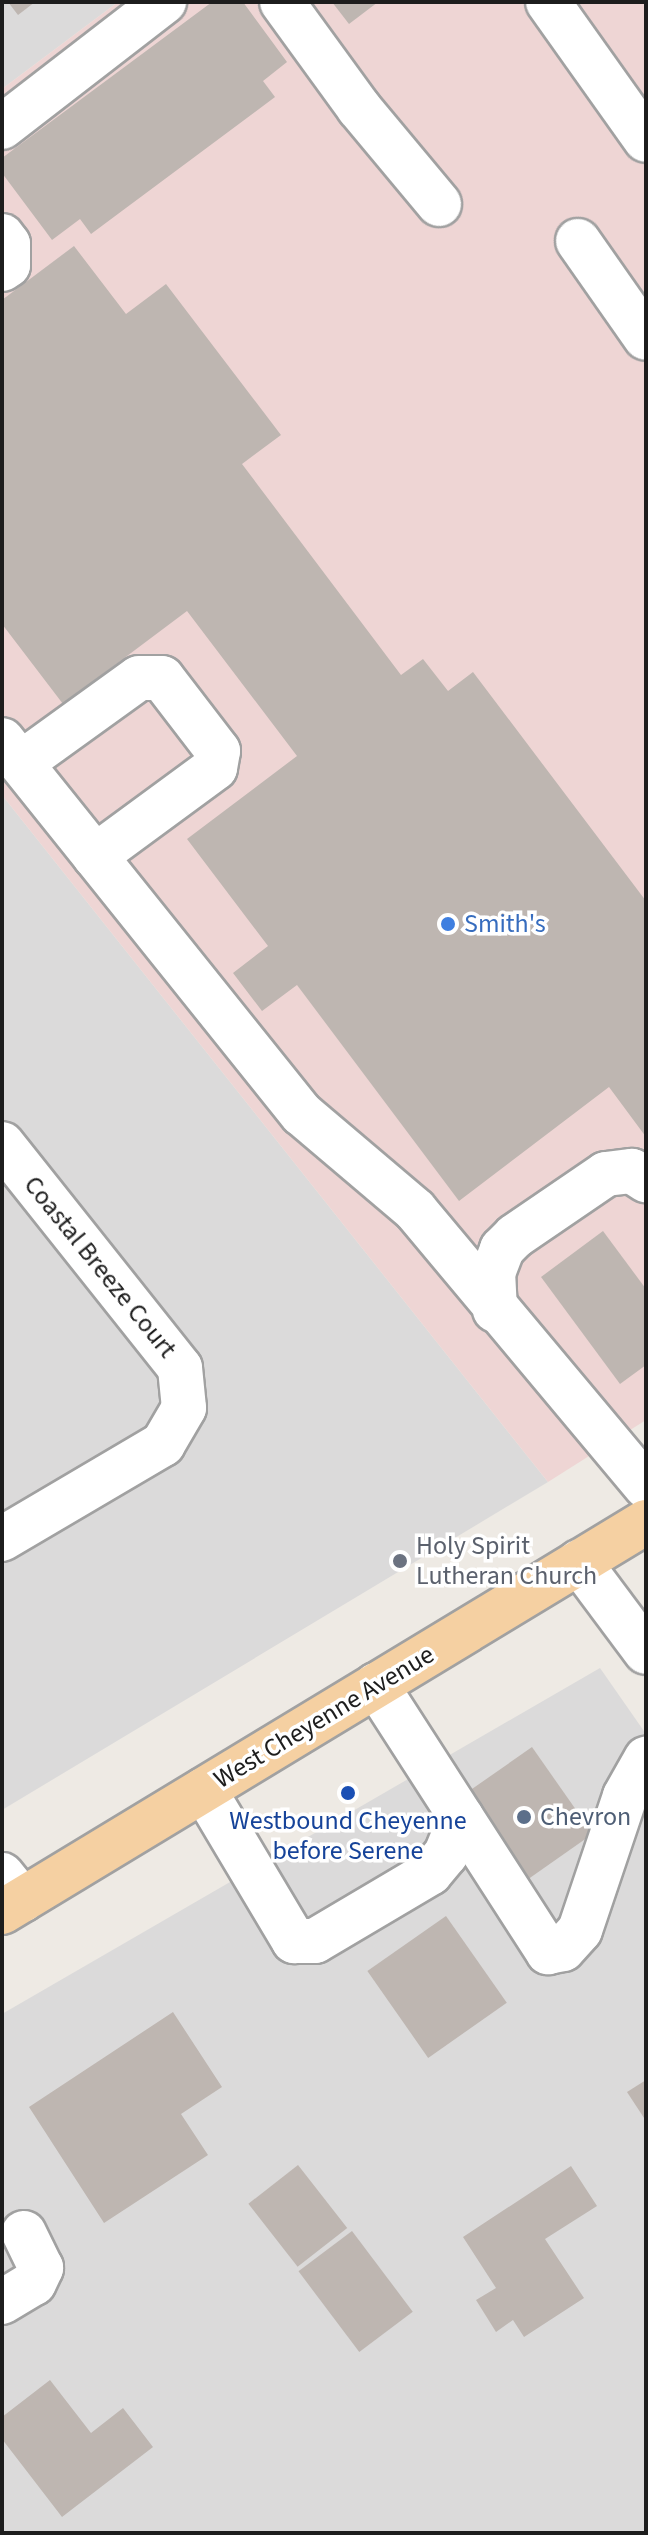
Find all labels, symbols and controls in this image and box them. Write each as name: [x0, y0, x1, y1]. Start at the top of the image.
place label: Smith's: [464, 908, 546, 940]
marker: Smith's: [439, 915, 457, 933]
street label: Coastal Breeze Court: [17, 1170, 183, 1364]
place label: Holy Spirit Lutheran Church: [416, 1530, 597, 1592]
marker: Holy Spirit Lutheran Church: [391, 1552, 409, 1570]
street label: West Cheyenne Avenue: [208, 1639, 440, 1795]
marker: Westbound Cheyenne before Serene: [339, 1784, 357, 1802]
place label: Chevron: [540, 1801, 631, 1833]
place label: Westbound Cheyenne before Serene: [229, 1805, 467, 1866]
marker: Chevron: [515, 1808, 533, 1826]

